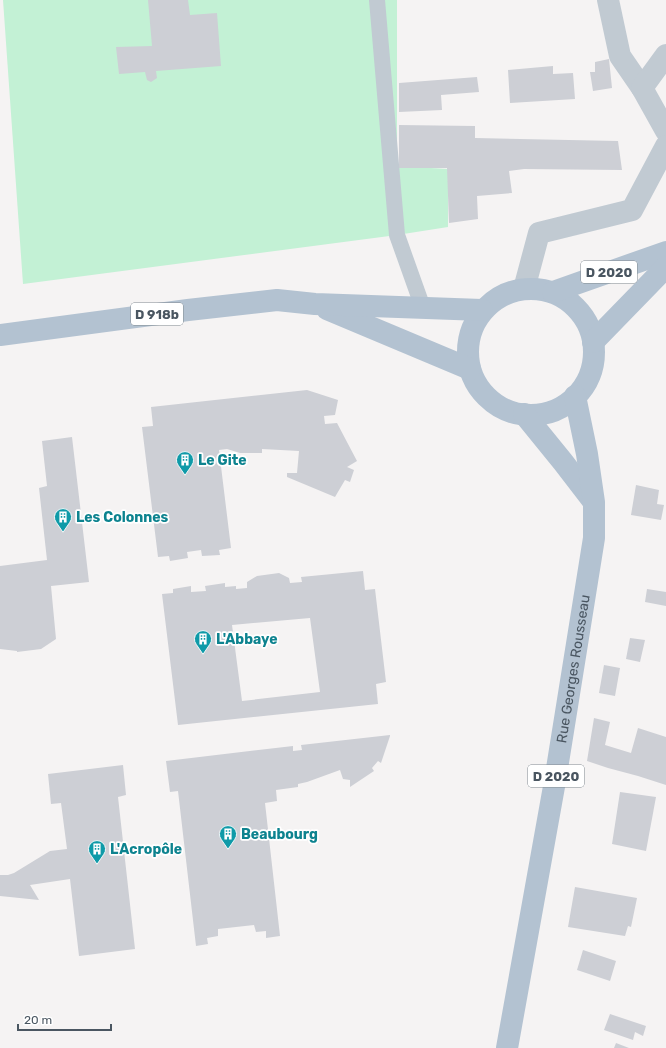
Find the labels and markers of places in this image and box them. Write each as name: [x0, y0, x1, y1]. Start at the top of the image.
building icon: Le Gite: [175, 450, 195, 475]
place label: Le Gite: [198, 452, 247, 469]
building icon: Les Colonnes: [53, 507, 73, 532]
place label: Les Colonnes: [76, 509, 169, 526]
building icon: L'Abbaye: [193, 629, 213, 654]
place label: L'Abbaye: [216, 631, 277, 648]
building icon: Beaubourg: [218, 824, 238, 849]
place label: Beaubourg: [241, 826, 318, 843]
building icon: L'Acropôle: [87, 839, 107, 864]
place label: L'Acropôle: [110, 841, 182, 858]

